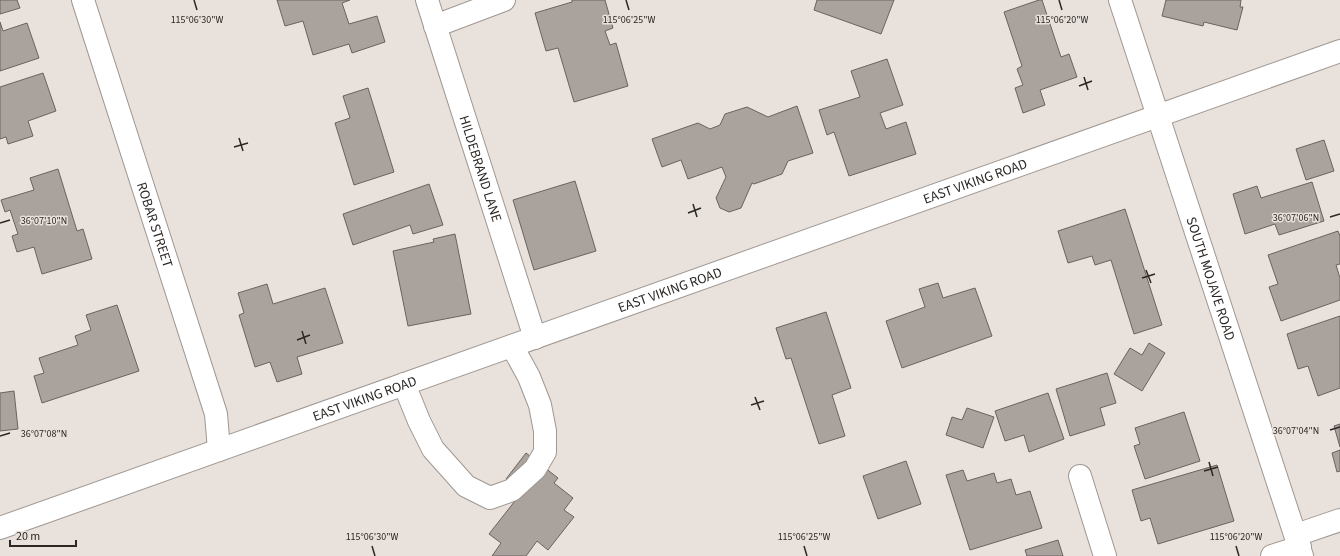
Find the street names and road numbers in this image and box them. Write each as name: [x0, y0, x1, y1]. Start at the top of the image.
street label: HILDEBRAND LANE: [454, 113, 506, 225]
street label: EAST VIKING ROAD: [921, 154, 1030, 210]
street label: ROBAR STREET: [131, 180, 177, 271]
street label: SOUTH MOJAVE ROAD: [1181, 214, 1240, 343]
street label: EAST VIKING ROAD: [615, 263, 725, 318]
street label: EAST VIKING ROAD: [310, 371, 420, 427]

